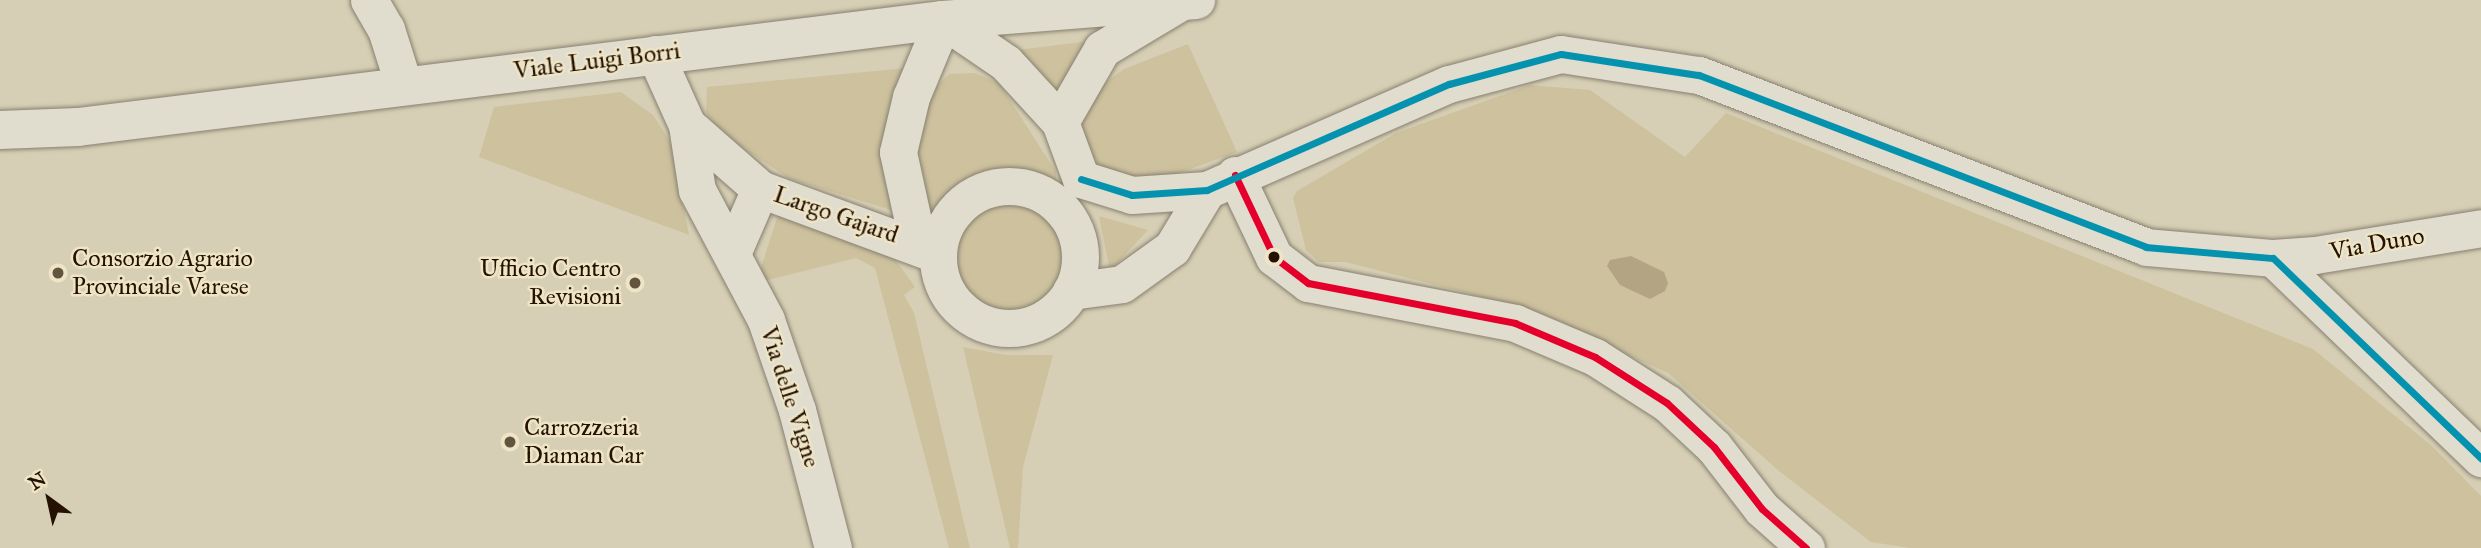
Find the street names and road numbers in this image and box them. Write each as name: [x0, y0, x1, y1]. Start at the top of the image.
street label: Viale Luigi Borri: [512, 36, 682, 86]
street label: Largo Gajard: [770, 180, 902, 250]
street label: Via Duno: [2327, 222, 2427, 266]
street label: Via delle Vigne: [754, 323, 826, 471]

